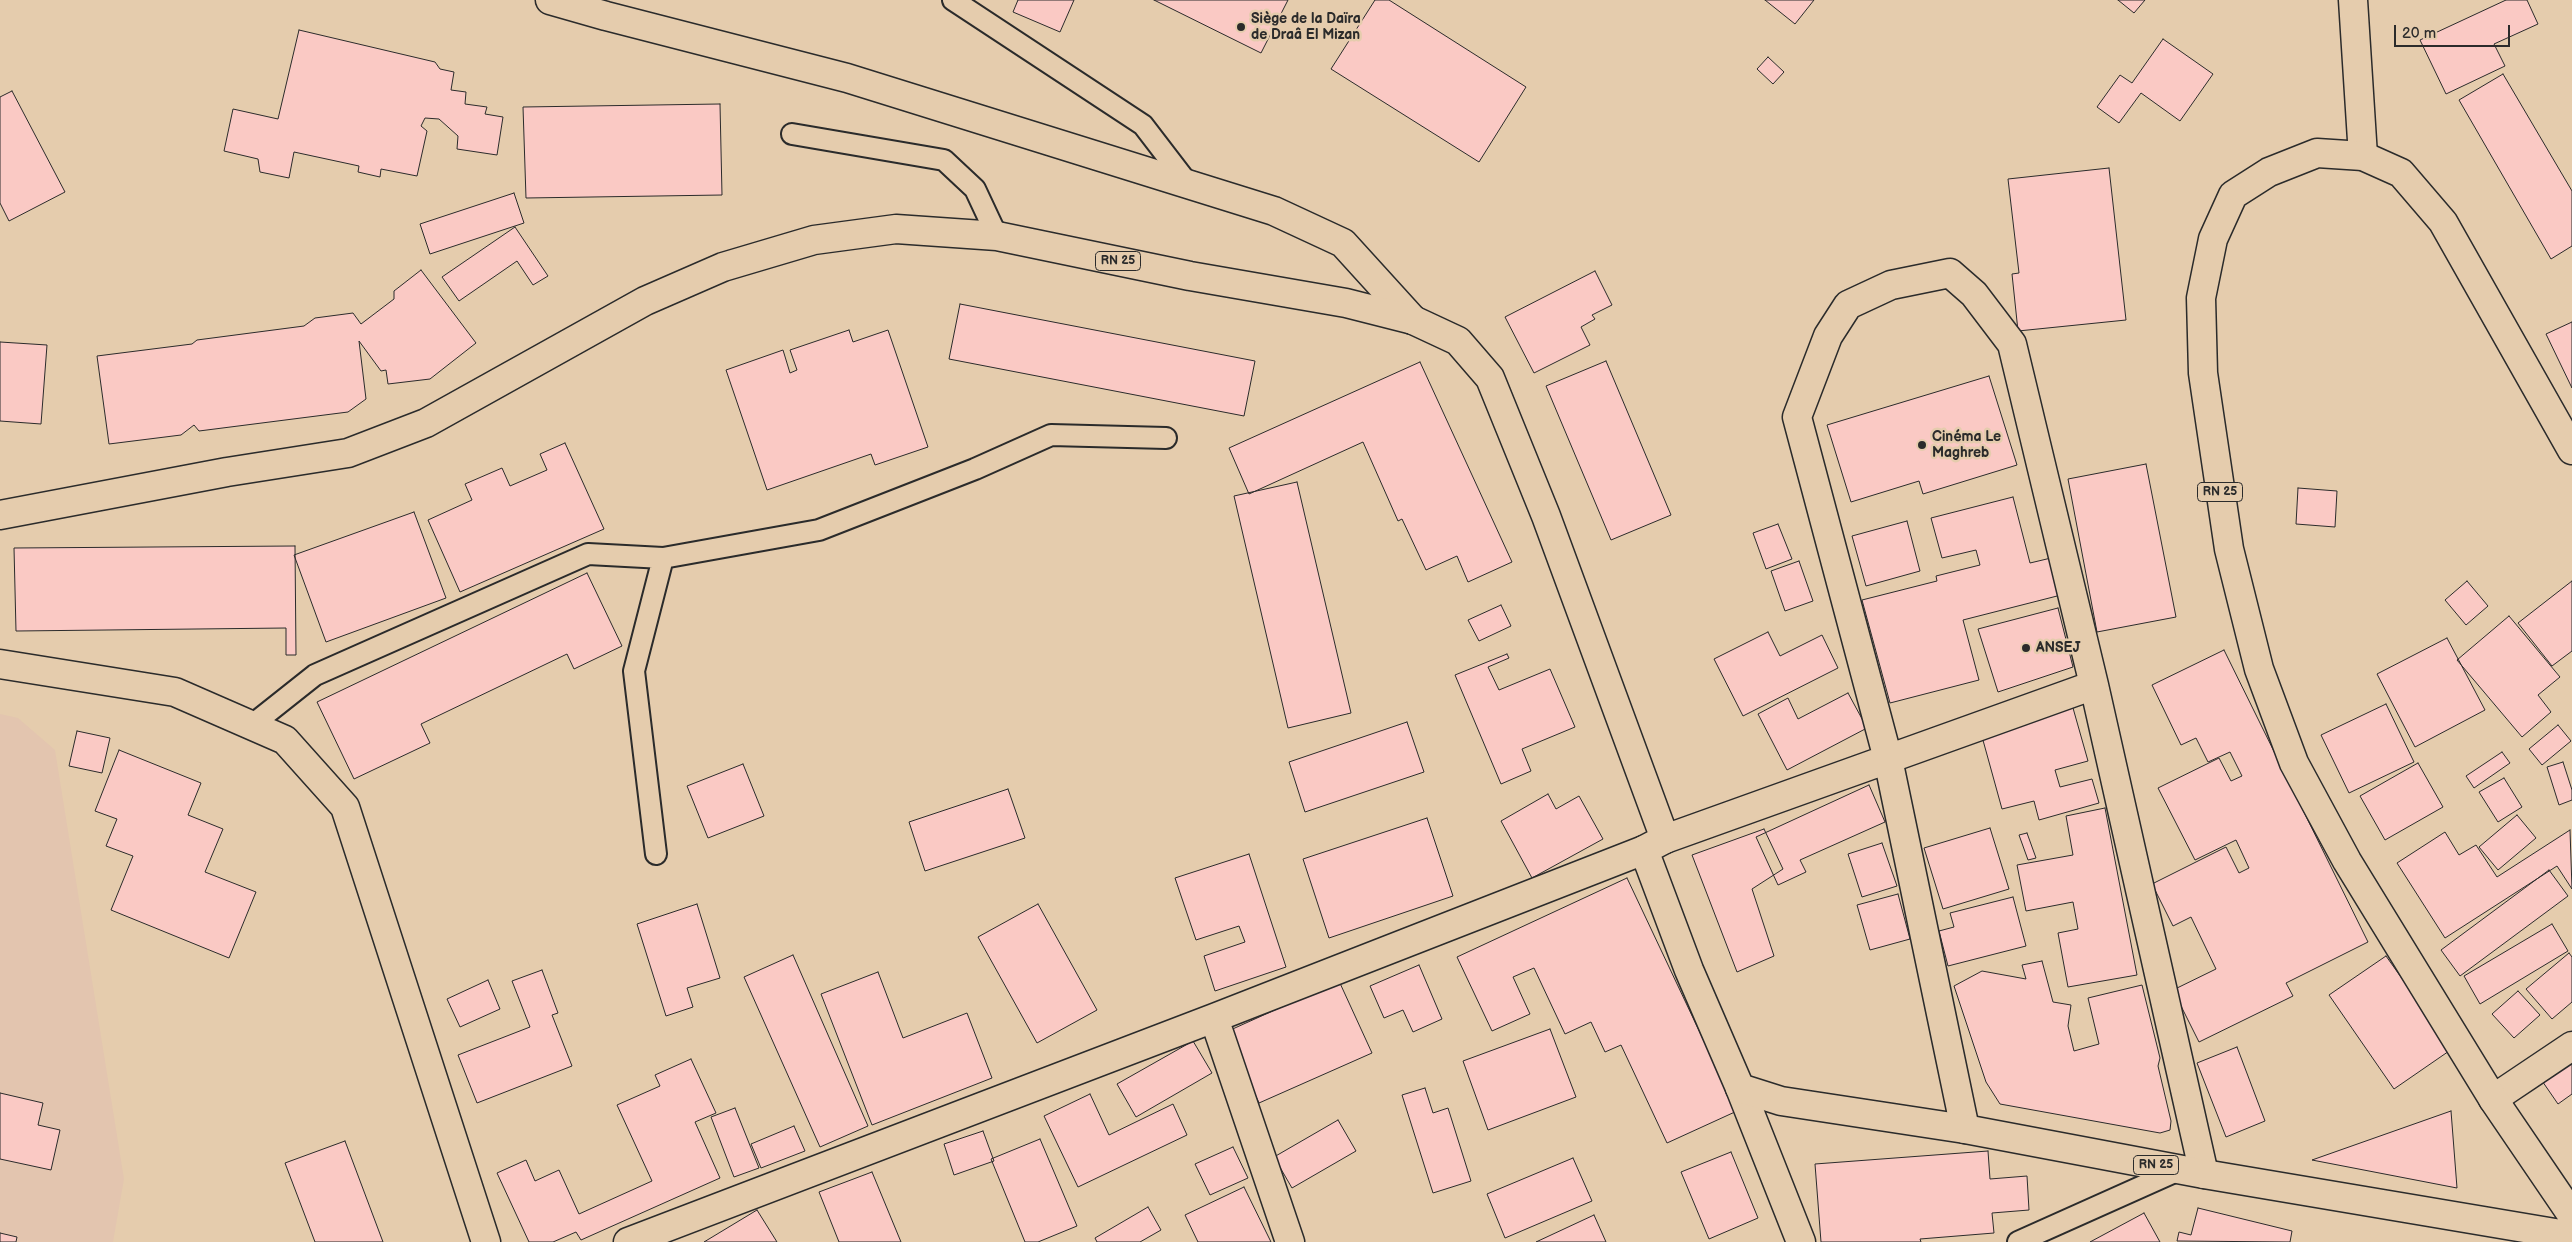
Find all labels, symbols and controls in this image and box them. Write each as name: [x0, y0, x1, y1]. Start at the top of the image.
place label: Siège de la Daïra de Draâ El Mizan: [1251, 11, 1361, 44]
scale bar: [2397, 15, 2513, 47]
marker: Siège de la Daïra de Draâ El Mizan: [1235, 21, 1247, 33]
text: 20 m: [2402, 24, 2436, 43]
road number: RN 25: [1096, 252, 1140, 270]
place label: Cinéma Le Maghreb: [1932, 429, 2001, 462]
marker: Cinéma Le Maghreb: [1916, 439, 1928, 451]
road number: RN 25: [2198, 482, 2242, 502]
place label: ANSEJ: [2036, 640, 2080, 656]
marker: ANSEJ: [2020, 642, 2032, 654]
road number: RN 25: [2134, 1156, 2178, 1174]

